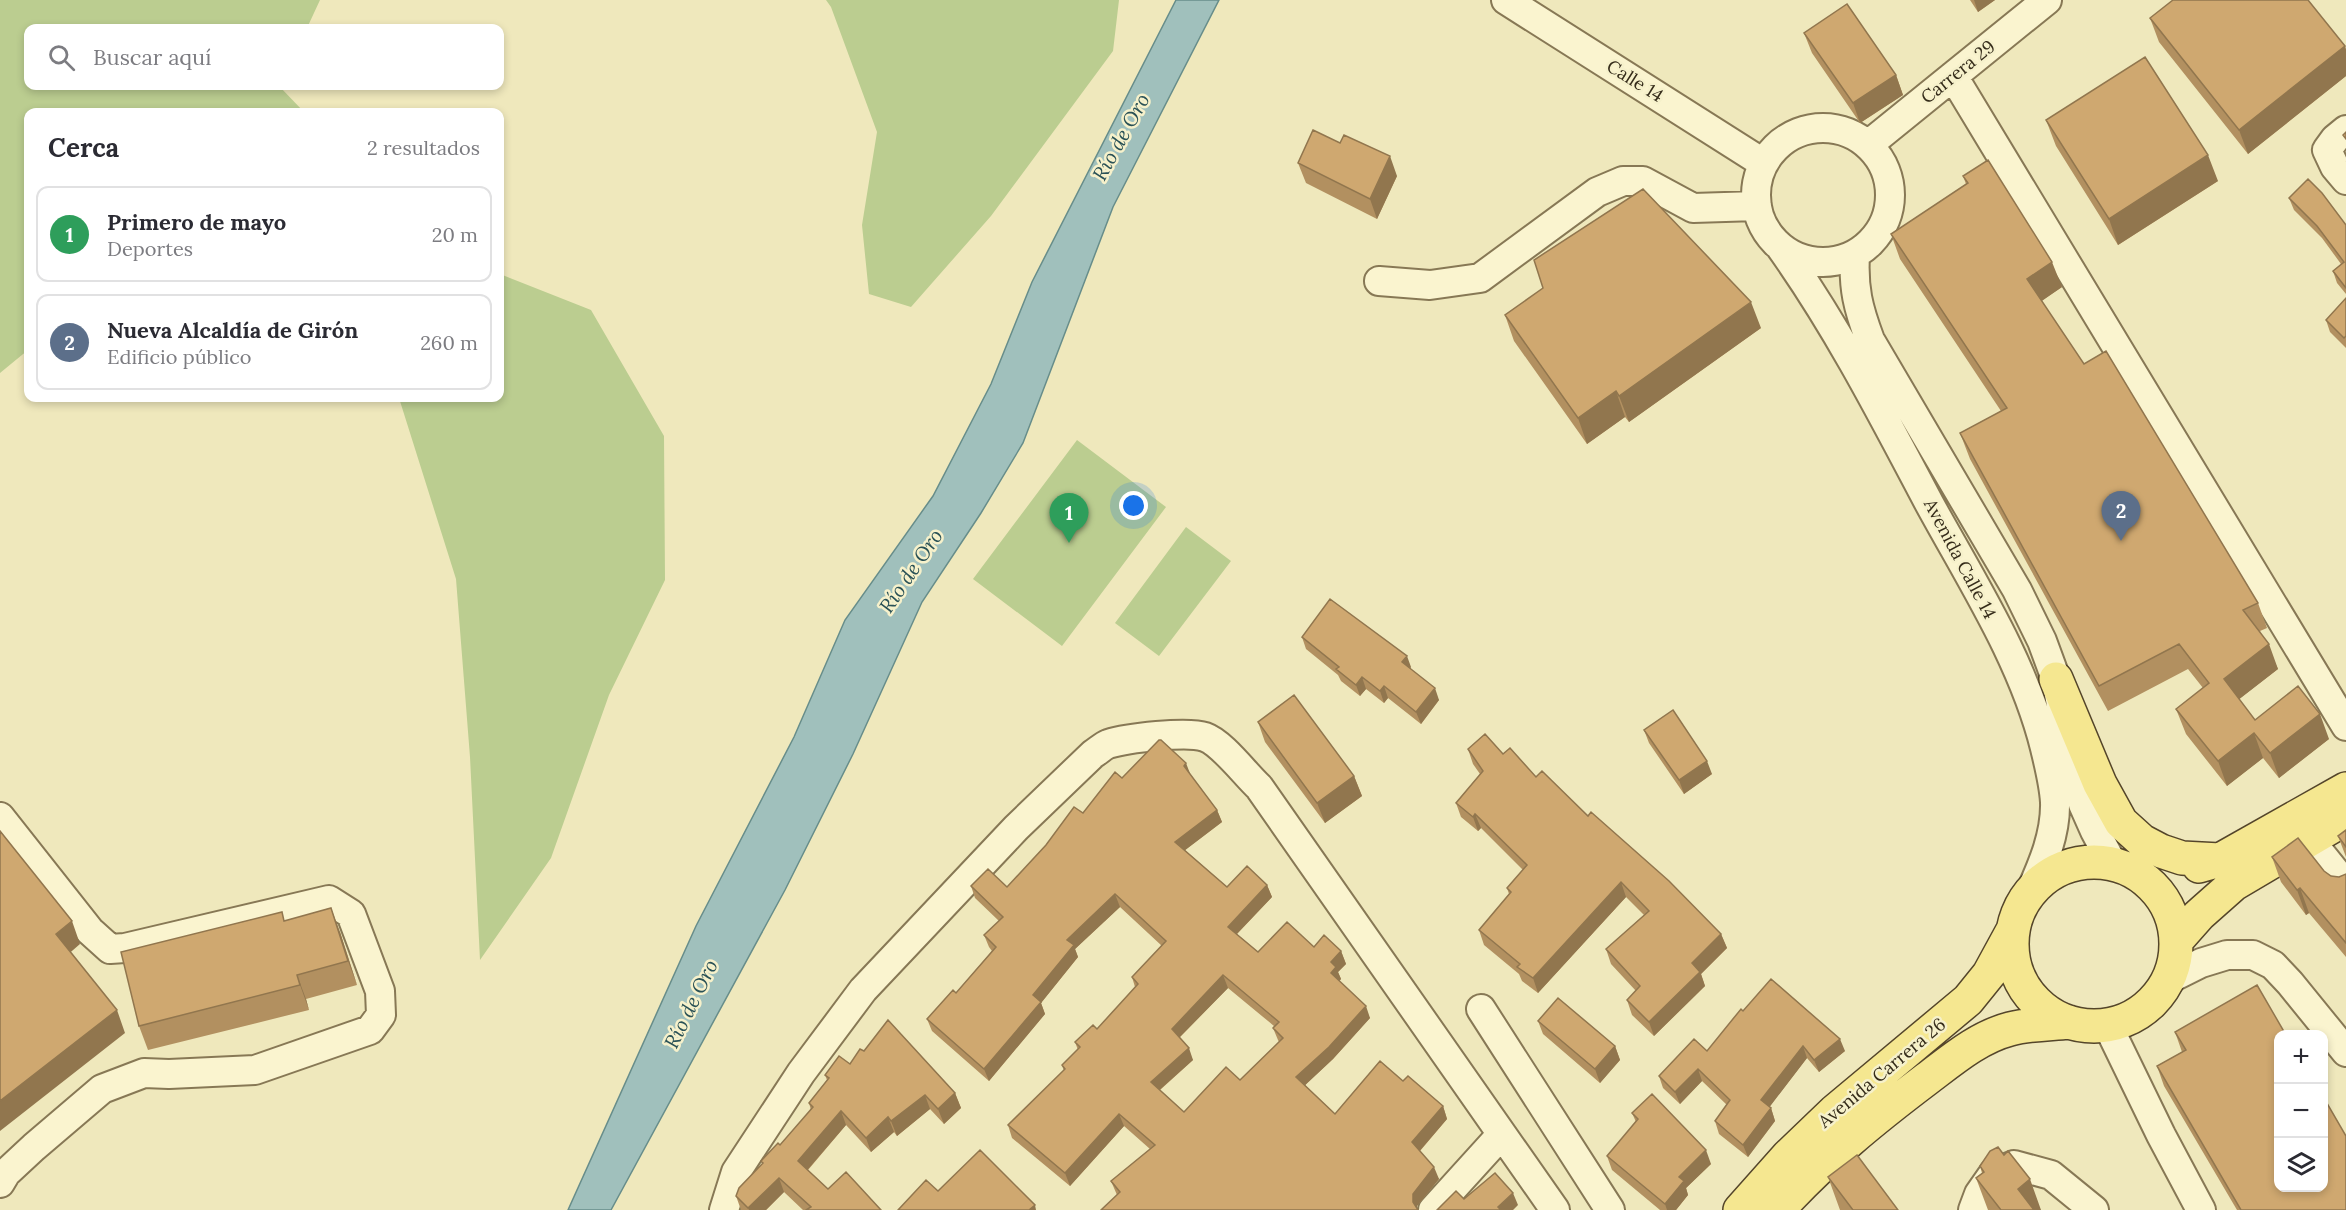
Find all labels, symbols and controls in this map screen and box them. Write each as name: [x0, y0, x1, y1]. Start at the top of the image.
search box: [24, 24, 504, 90]
street label: Carrera 29: [1916, 35, 1999, 109]
icon: search: [45, 41, 78, 74]
text: Buscar aquí: [93, 43, 211, 71]
street label: Calle 14: [1603, 54, 1668, 107]
water label: Río de Oro: [1086, 89, 1155, 185]
text: Cerca: [48, 131, 119, 164]
text: 2 resultados: [367, 135, 480, 160]
text: Primero de mayo: [107, 208, 286, 236]
text: 1: [65, 222, 74, 247]
text: 20 m: [432, 222, 478, 247]
text: Deportes: [107, 236, 193, 261]
text: Nueva Alcaldía de Girón: [107, 316, 358, 344]
text: 2: [64, 330, 75, 355]
text: 260 m: [420, 330, 478, 355]
text: Edificio público: [107, 344, 252, 369]
your location: [1119, 491, 1148, 520]
pin: 2: [2102, 492, 2140, 541]
pin: 1: [1050, 494, 1088, 543]
street label: Avenida Calle 14: [1919, 494, 2002, 623]
water label: Río de Oro: [873, 524, 948, 617]
water label: Río de Oro: [658, 955, 723, 1052]
street label: Avenida Carrera 26: [1813, 1013, 1950, 1133]
map controls: [2274, 1030, 2328, 1192]
button: +: [2274, 1030, 2328, 1084]
button: −: [2274, 1084, 2328, 1138]
button: layers: [2274, 1138, 2328, 1192]

